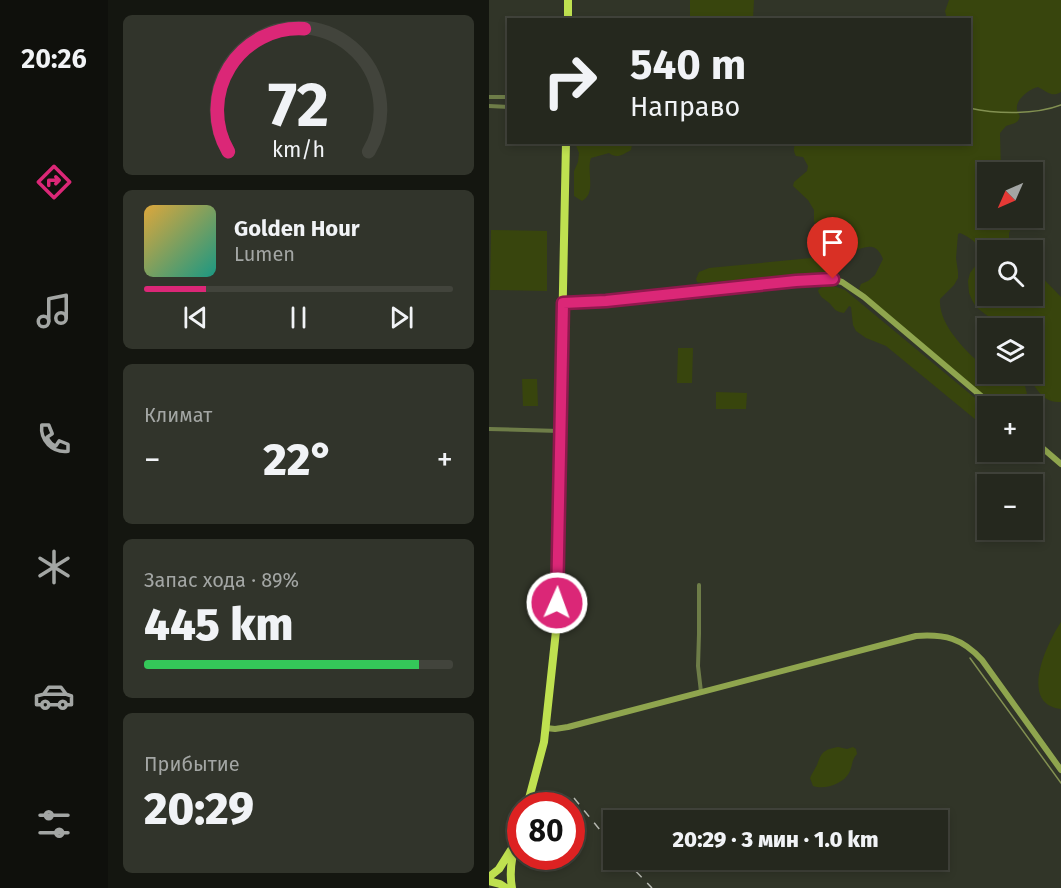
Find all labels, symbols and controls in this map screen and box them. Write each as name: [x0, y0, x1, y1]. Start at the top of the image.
text: 540 m: [630, 40, 746, 90]
icon: right: [531, 42, 609, 120]
text: 20:26: [21, 43, 87, 75]
text: 72: [268, 68, 329, 143]
text: Направо: [630, 91, 740, 123]
text: km/h: [272, 137, 325, 163]
icon: directions: [33, 161, 75, 203]
north arrow: [977, 162, 1043, 228]
map controls: [977, 162, 1043, 540]
text: Golden Hour: [234, 215, 360, 242]
pin: [807, 217, 858, 279]
icon: arrive: [816, 226, 849, 259]
button: search: [977, 240, 1043, 306]
text: Lumen: [234, 242, 295, 266]
icon: music: [33, 290, 75, 332]
icon: previous: [179, 301, 212, 334]
icon: pause: [282, 301, 315, 334]
icon: next: [385, 301, 418, 334]
button: layers: [977, 318, 1043, 384]
button: +: [977, 396, 1043, 462]
text: Климат: [144, 403, 212, 427]
icon: phone: [33, 418, 75, 460]
text: 22°: [263, 433, 334, 487]
text: −: [144, 440, 161, 480]
text: +: [437, 440, 453, 480]
button: −: [977, 474, 1043, 540]
icon: climate: [33, 546, 75, 588]
text: Запас хода · 89%: [144, 568, 299, 592]
position arrow: [525, 571, 589, 635]
text: 445 km: [144, 598, 293, 652]
icon: car: [33, 675, 75, 717]
text: Прибытие: [144, 752, 240, 776]
text: 20:29: [144, 782, 254, 836]
speed limit sign: 80: [507, 792, 585, 870]
icon: filters: [33, 803, 75, 845]
text: 20:29 · 3 мин · 1.0 km: [673, 826, 878, 853]

